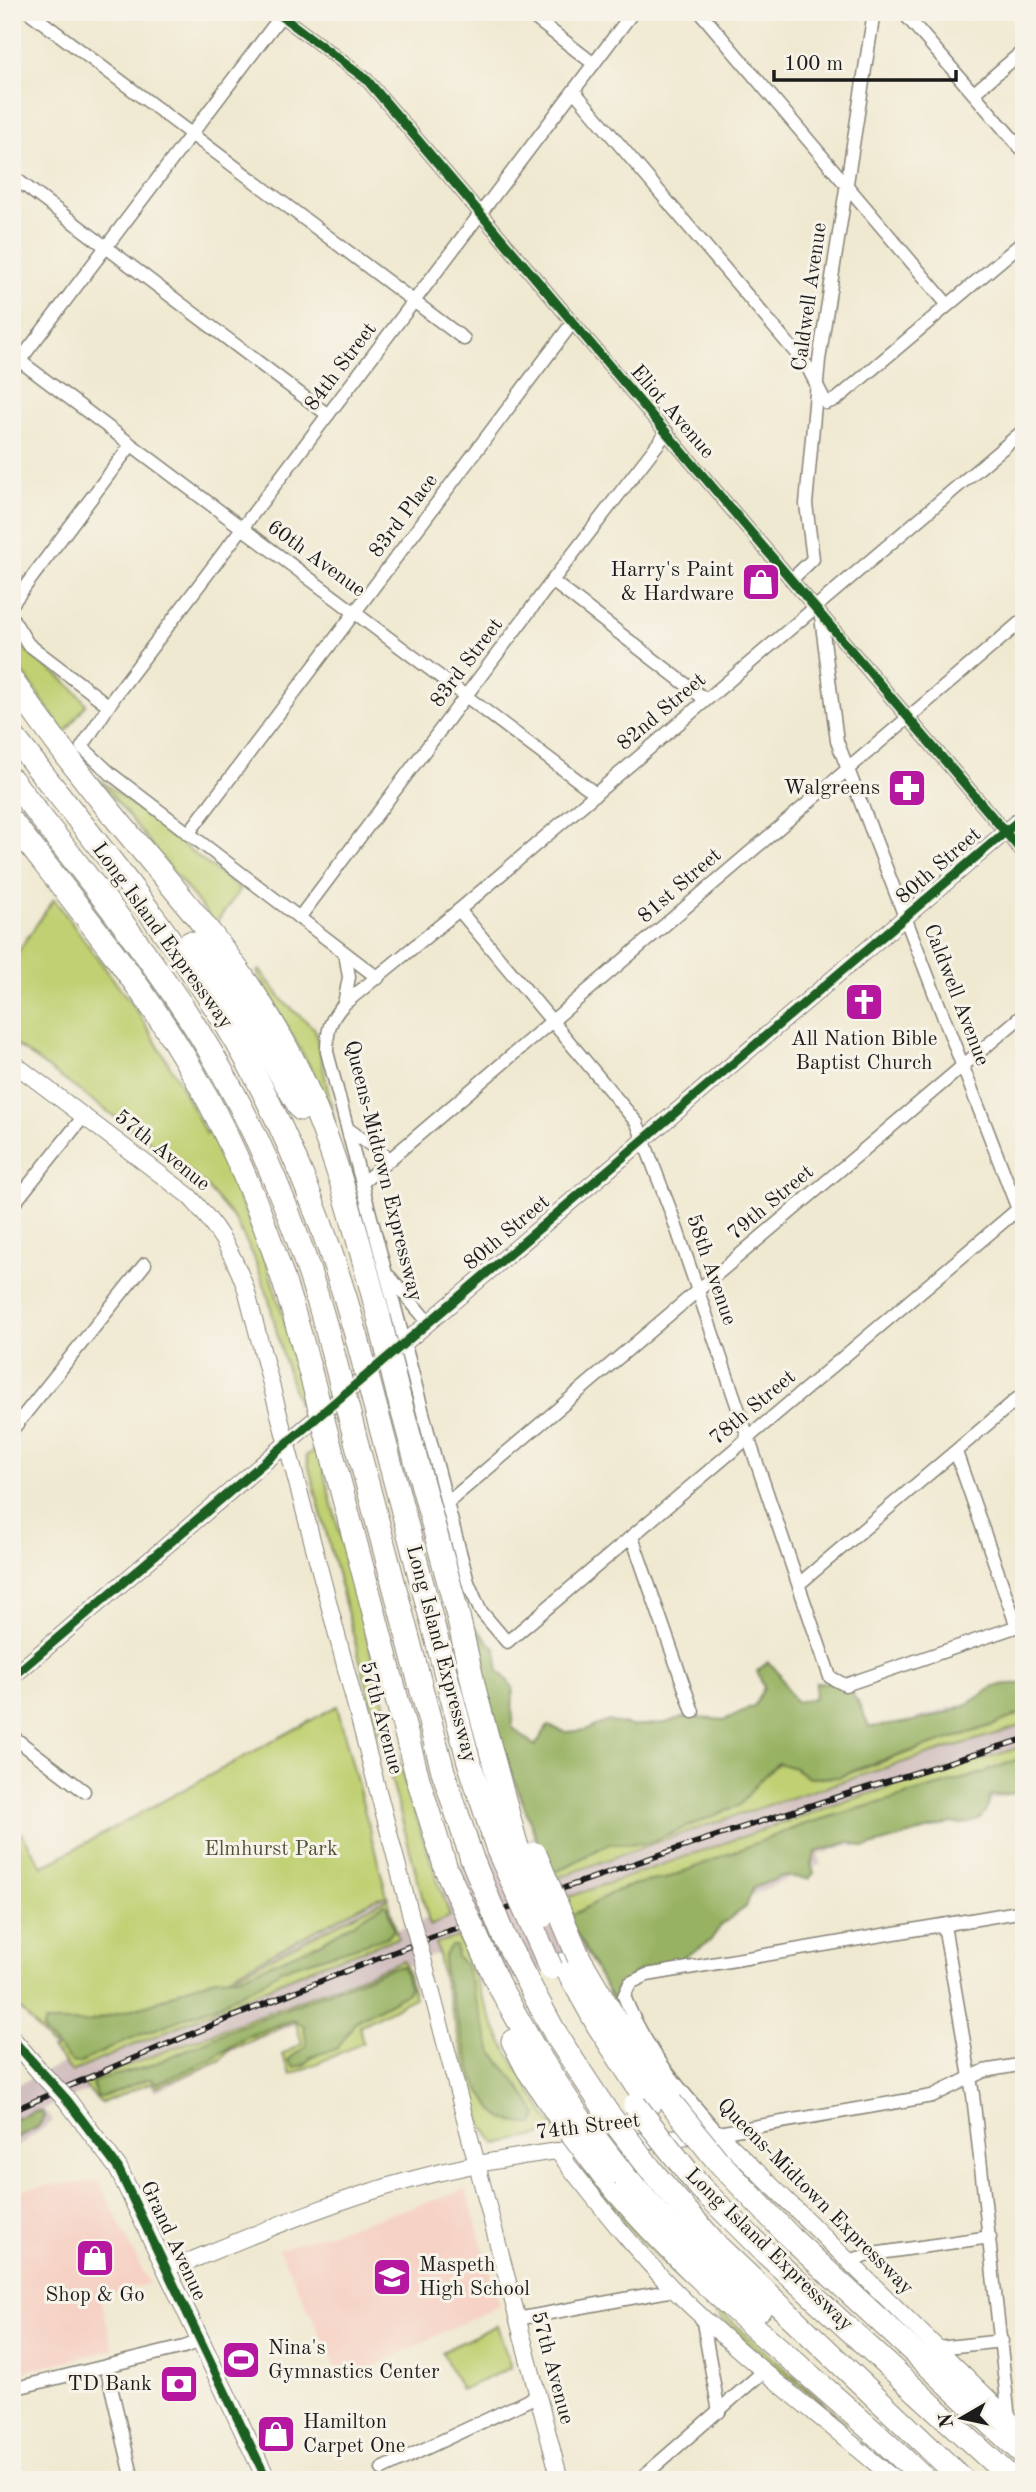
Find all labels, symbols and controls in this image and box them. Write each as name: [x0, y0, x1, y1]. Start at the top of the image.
scale bar: [774, 38, 956, 82]
text: 100 m: [784, 54, 843, 75]
street label: Caldwell Avenue: [789, 221, 831, 373]
street label: 84th Street: [301, 319, 381, 415]
street label: Eliot Avenue: [626, 361, 718, 463]
street label: 83rd Place: [366, 470, 442, 562]
street label: 60th Avenue: [263, 516, 369, 602]
place label: Harry's Paint & Hardware: [611, 560, 734, 605]
shop icon: Harry's Paint & Hardware: [740, 561, 782, 603]
street label: 83rd Street: [427, 615, 507, 711]
street label: 82nd Street: [614, 669, 710, 755]
pharmacy icon: Walgreens: [886, 767, 928, 809]
place label: Walgreens: [783, 778, 880, 799]
street label: 80th Street: [893, 824, 985, 908]
street label: Long Island Expressway: [88, 839, 236, 1033]
street label: 81st Street: [634, 844, 726, 928]
street label: Caldwell Avenue: [919, 921, 993, 1069]
church icon: All Nation Bible Baptist Church: [843, 981, 885, 1023]
place label: All Nation Bible Baptist Church: [791, 1029, 937, 1074]
street label: Queens-Midtown Expressway: [340, 1038, 426, 1304]
street label: 57th Avenue: [110, 1106, 214, 1196]
street label: 79th Street: [724, 1161, 818, 1245]
street label: 80th Street: [460, 1191, 554, 1275]
street label: 58th Avenue: [682, 1212, 740, 1328]
street label: 78th Street: [706, 1366, 800, 1450]
street label: Long Island Expressway: [402, 1543, 480, 1765]
street label: 57th Avenue: [356, 1659, 406, 1777]
park label: Elmhurst Park: [204, 1839, 338, 1860]
street label: Queens-Midtown Expressway: [713, 2095, 917, 2299]
street label: 74th Street: [535, 2110, 641, 2144]
street label: Long Island Expressway: [681, 2165, 857, 2335]
street label: Grand Avenue: [136, 2178, 210, 2304]
shop icon: Shop & Go: [74, 2237, 116, 2279]
place label: Maspeth High School: [419, 2255, 530, 2300]
school or university icon: Maspeth High School: [371, 2256, 413, 2298]
place label: Shop & Go: [45, 2285, 145, 2306]
street label: 57th Avenue: [527, 2309, 577, 2427]
place label: Nina's Gymnastics Center: [268, 2338, 440, 2383]
sports icon: Nina's Gymnastics Center: [220, 2339, 262, 2381]
bank icon: TD Bank: [158, 2363, 200, 2405]
place label: TD Bank: [68, 2374, 152, 2395]
north arrow: [928, 2384, 998, 2454]
text: N: [937, 2411, 958, 2429]
place label: Hamilton Carpet One: [303, 2412, 406, 2457]
shop icon: Hamilton Carpet One: [255, 2413, 297, 2455]

